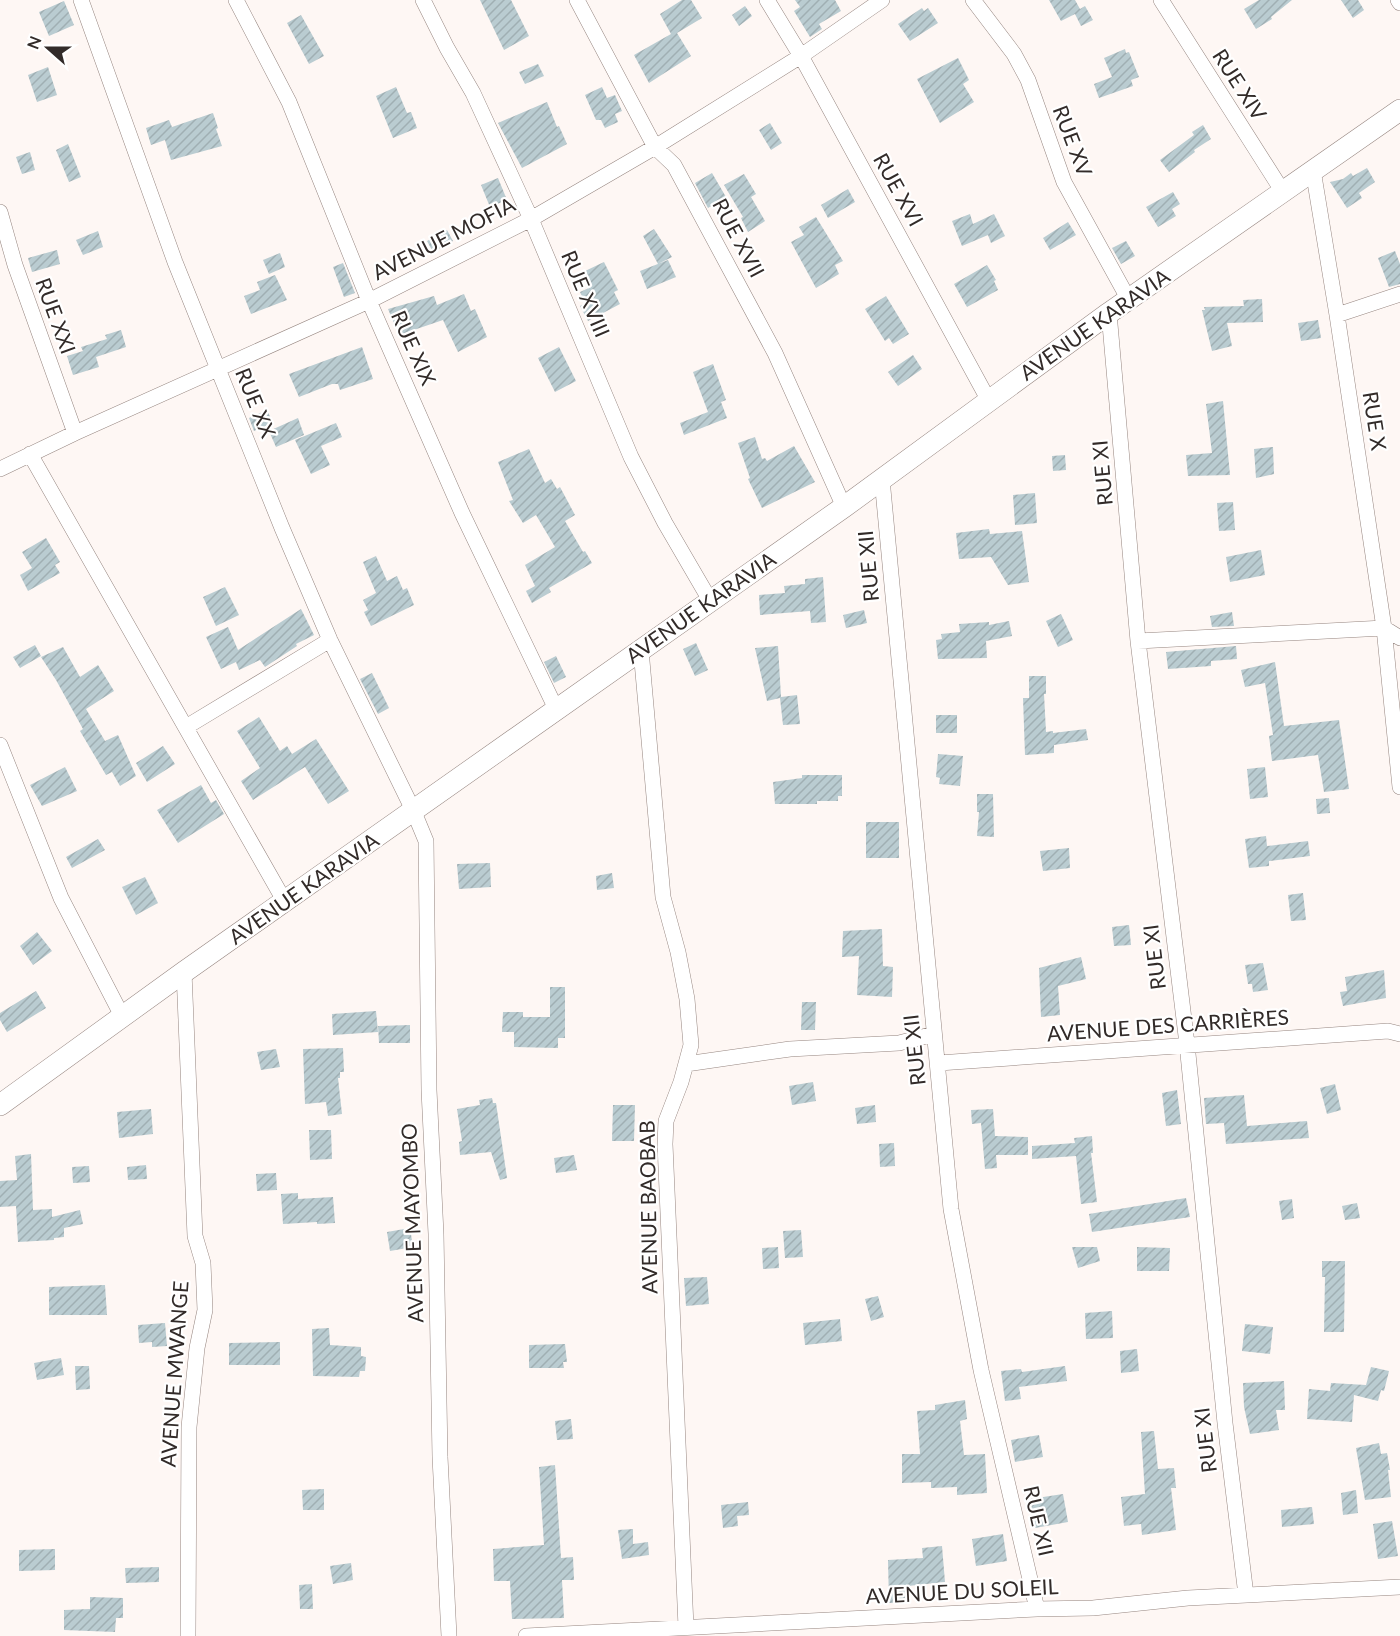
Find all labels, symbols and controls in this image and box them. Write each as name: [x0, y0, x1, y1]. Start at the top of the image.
north arrow: [18, 18, 78, 78]
text: N: [22, 33, 45, 52]
street label: RUE XIV: [1208, 44, 1273, 125]
street label: RUE XV: [1048, 101, 1099, 180]
street label: RUE XVI: [869, 148, 930, 230]
street label: AVENUE MOFIA: [368, 191, 519, 284]
street label: RUE XVII: [708, 194, 770, 281]
street label: RUE XVIII: [557, 246, 616, 340]
street label: AVENUE KARAVIA: [1014, 262, 1174, 385]
street label: RUE XXI: [31, 274, 82, 357]
street label: RUE XIX: [387, 306, 442, 389]
street label: RUE XX: [231, 364, 282, 441]
street label: RUE X: [1358, 389, 1393, 453]
street label: RUE XI: [1086, 439, 1117, 507]
street label: RUE XII: [852, 529, 883, 603]
street label: AVENUE KARAVIA: [620, 545, 780, 668]
street label: AVENUE KARAVIA: [223, 826, 383, 949]
street label: RUE XI: [1137, 923, 1170, 991]
street label: AVENUE DES CARRIÈRES: [1046, 1004, 1290, 1045]
street label: RUE XII: [897, 1013, 930, 1087]
street label: AVENUE BAOBAB: [633, 1120, 662, 1294]
street label: AVENUE MAYOMBO: [396, 1123, 427, 1323]
street label: AVENUE MWANGE: [155, 1280, 192, 1468]
street label: RUE XI: [1188, 1406, 1221, 1474]
street label: RUE XII: [1019, 1483, 1060, 1558]
street label: AVENUE DU SOLEIL: [865, 1573, 1059, 1608]

